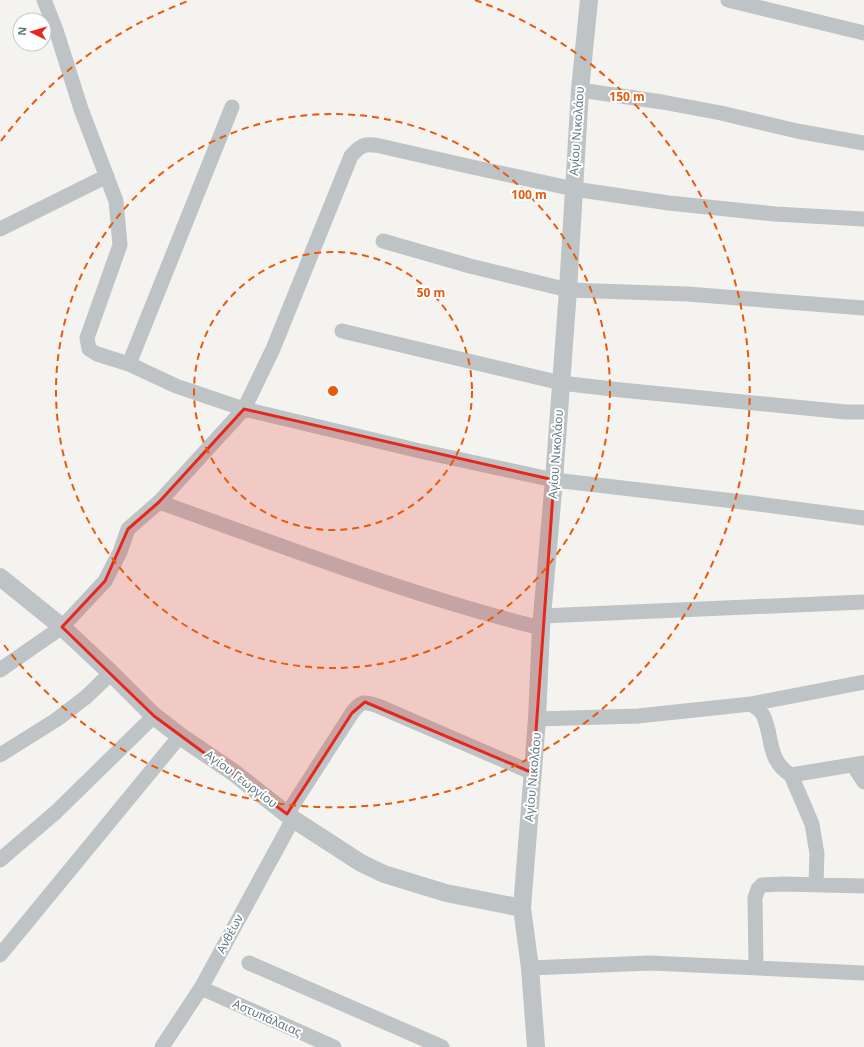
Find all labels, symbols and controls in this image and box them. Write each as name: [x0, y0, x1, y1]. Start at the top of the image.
north arrow: [12, 12, 52, 52]
text: N: [14, 26, 29, 36]
street label: Αγίου Νικολάου: [565, 86, 588, 176]
text: 150 m: [609, 88, 645, 105]
text: 100 m: [511, 186, 547, 203]
text: 50 m: [417, 284, 445, 301]
centre of rings: [326, 384, 340, 398]
street label: Αγίου Νικολάου: [544, 409, 567, 499]
street label: Αγίου Νικολάου: [520, 732, 545, 822]
street label: Αγίου Γεωργίου: [202, 746, 281, 811]
street label: Ανθέων: [212, 911, 247, 956]
street label: Αστυπάλαιας: [230, 995, 304, 1040]

